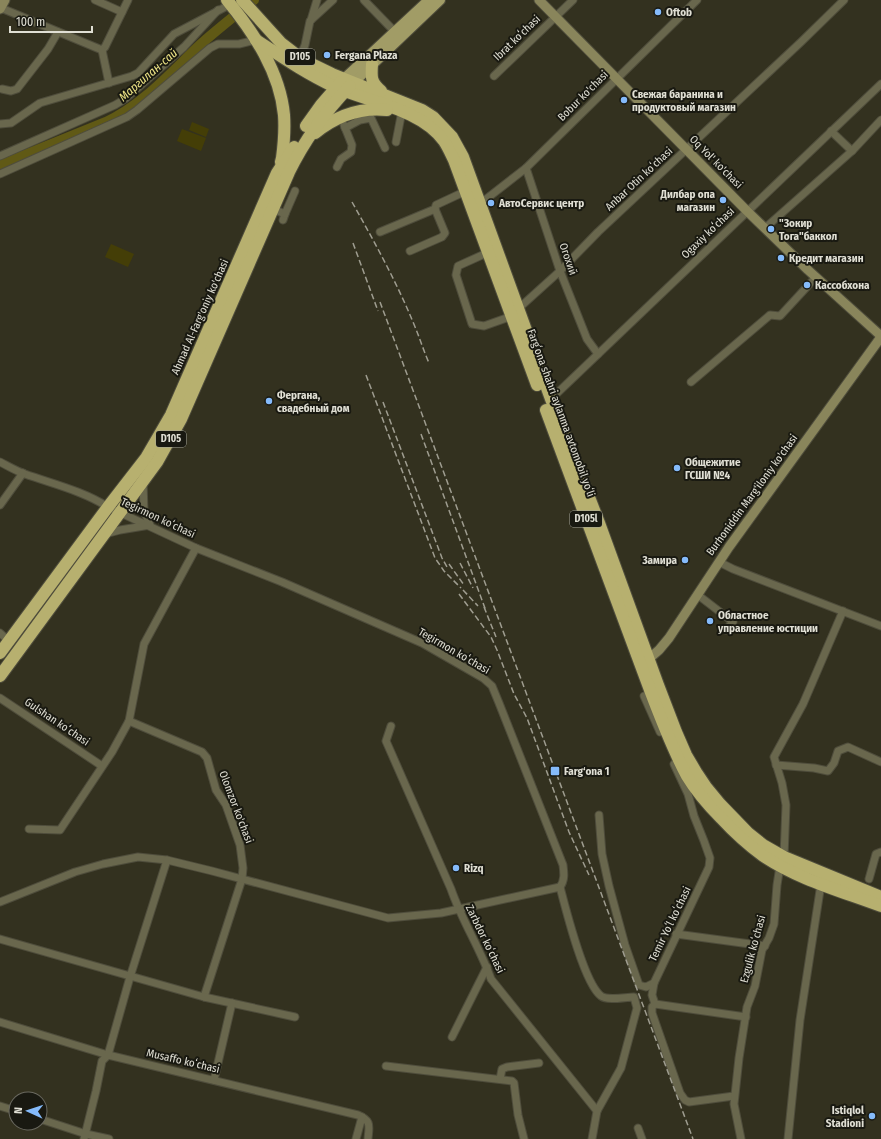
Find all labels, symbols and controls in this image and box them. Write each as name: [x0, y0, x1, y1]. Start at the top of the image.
place label: Oftob: [666, 6, 692, 19]
marker: Oftob: [653, 7, 663, 17]
scale bar: [10, 8, 92, 34]
street label: Ibrat koʻchasi: [491, 12, 543, 63]
text: 100 m: [16, 15, 45, 29]
water label: Маргилан-сай: [116, 46, 180, 104]
road number: D105: [285, 49, 315, 65]
place label: Fergana Plaza: [335, 49, 398, 62]
marker: Fergana Plaza: [322, 50, 332, 60]
street label: Bobur ko'chasi: [555, 68, 611, 124]
place label: Свежая баранина и продуктовый магазин: [632, 88, 736, 114]
marker: Свежая баранина и продуктовый магазин: [619, 95, 629, 105]
street label: Oq Yol' ko'chasi: [687, 133, 745, 191]
street label: Anbar Otin koʻchasi: [603, 144, 675, 213]
place label: Дилбар опа магазин: [660, 188, 716, 214]
marker: Дилбар опа магазин: [718, 195, 728, 205]
place label: АвтоСервис центр: [498, 197, 584, 210]
marker: АвтоСервис центр: [486, 198, 496, 208]
street label: Ogaxiy koʻchasi: [679, 204, 737, 261]
place label: "Зокир Тога"баккол: [779, 217, 837, 243]
marker: "Зокир Тога"баккол: [766, 224, 776, 234]
street label: Огохий: [556, 241, 580, 277]
place label: Кредит магазин: [789, 252, 864, 265]
marker: Кредит магазин: [776, 253, 786, 263]
street label: Ahmad Al-Farg'oniy ko'chasi: [169, 257, 231, 377]
place label: Кассобхона: [815, 279, 870, 292]
marker: Кассобхона: [802, 280, 812, 290]
street label: Fargʻona shahri aylanma avtomobil yoʻli: [525, 327, 598, 499]
place label: Фергана, свадебный дом: [277, 389, 350, 415]
marker: Фергана, свадебный дом: [264, 396, 274, 406]
road number: D105: [156, 431, 186, 447]
street label: Burhoniddin Marg'iloniy ko'chasi: [704, 432, 800, 558]
place label: Общежитие ГСШИ №4: [685, 456, 741, 482]
marker: Общежитие ГСШИ №4: [672, 463, 682, 473]
street label: Tegirmon koʻchasi: [119, 495, 197, 541]
road number: D105l: [570, 511, 602, 527]
place label: Замира: [641, 554, 678, 567]
marker: Замира: [680, 555, 690, 565]
place label: Областное управление юстиции: [717, 609, 818, 635]
marker: Областное управление юстиции: [705, 616, 715, 626]
street label: Tegirmon koʻchasi: [416, 625, 492, 677]
street label: Gulshan koʻchasi: [22, 696, 92, 749]
marker: Farg‘ona 1: [549, 765, 561, 777]
place label: Farg‘ona 1: [564, 765, 610, 778]
street label: Olomzor ko'chasi: [216, 769, 256, 845]
place label: Rizq: [464, 862, 484, 875]
marker: Rizq: [451, 863, 461, 873]
street label: Temir Yoʻl koʻchasi: [646, 884, 694, 964]
street label: Zarbdor koʻchasi: [463, 903, 507, 975]
street label: Ezgulik koʻchasi: [738, 913, 768, 984]
street label: Musaffo koʻchasi: [145, 1046, 221, 1076]
north arrow: [8, 1091, 48, 1131]
place label: Istiqlol Stadioni: [826, 1104, 865, 1130]
text: N: [12, 1107, 25, 1114]
marker: Istiqlol Stadioni: [867, 1111, 877, 1121]

